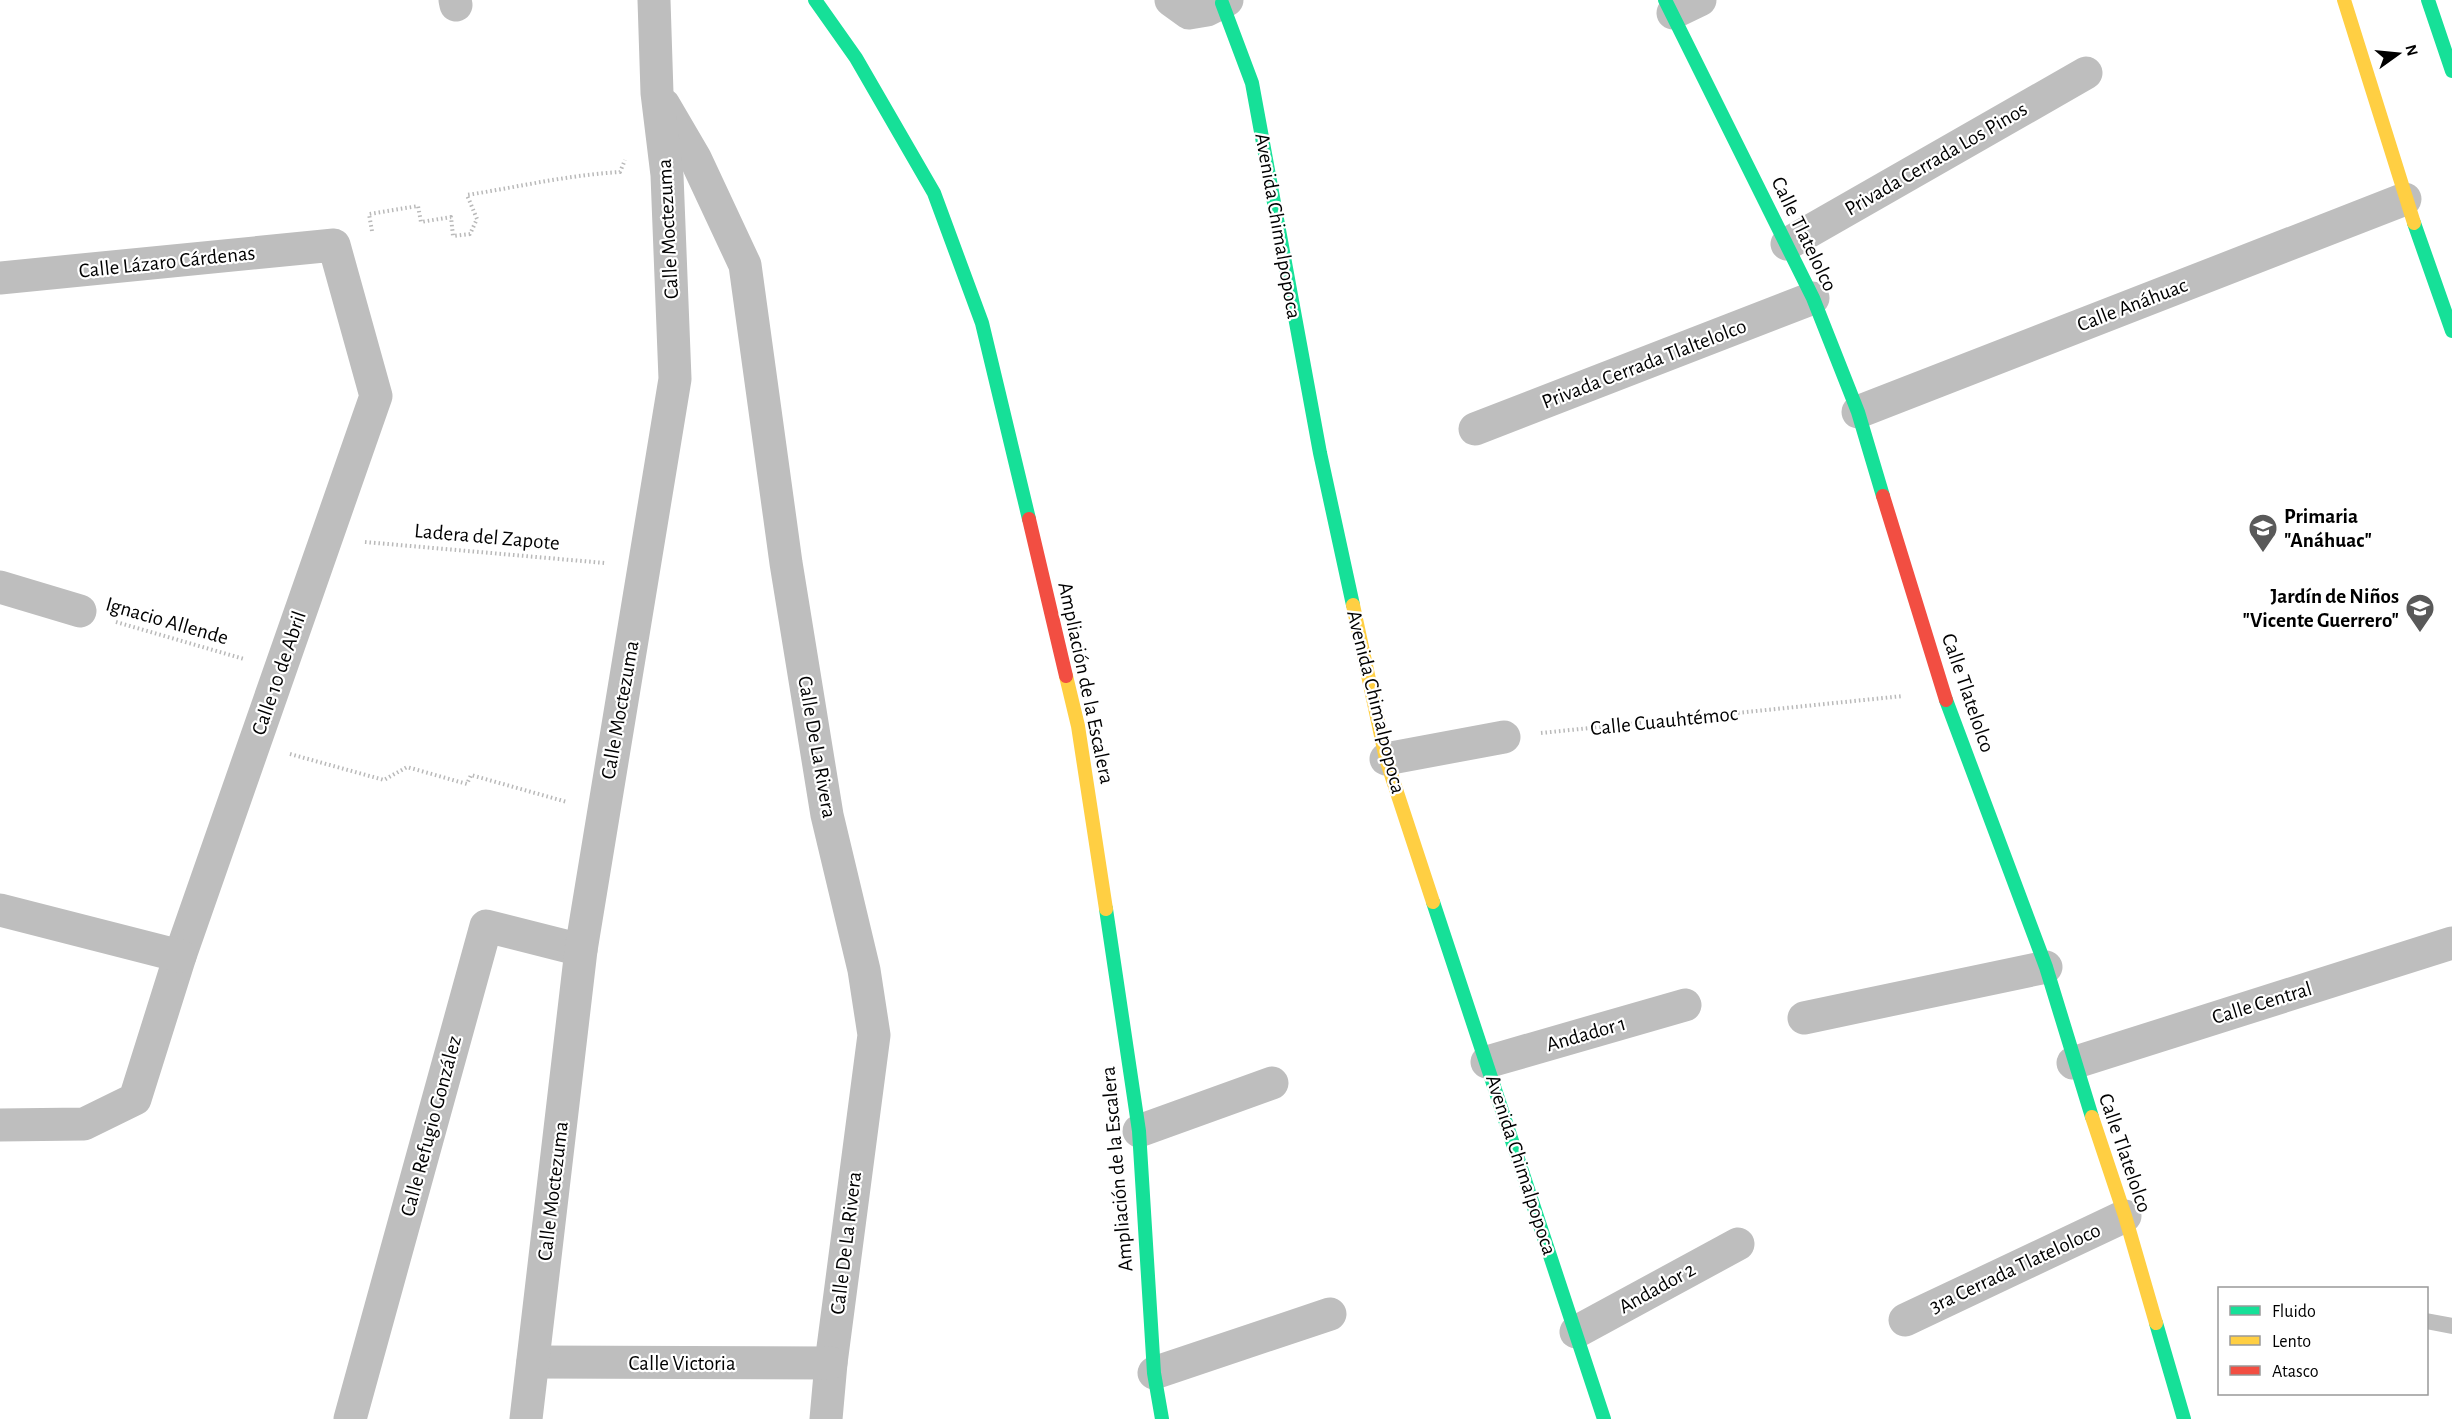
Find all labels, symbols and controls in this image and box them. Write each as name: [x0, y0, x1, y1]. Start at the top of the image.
north arrow: [2368, 24, 2428, 84]
text: N: [2402, 43, 2421, 58]
street label: Privada Cerrada Los Pinos: [1841, 98, 2031, 220]
street label: Avenida Chimalpopoca: [1251, 132, 1305, 321]
street label: Calle Moctezuma: [654, 158, 682, 300]
street label: Calle Tlatelolco: [1767, 174, 1841, 294]
street label: Calle Lázaro Cárdenas: [78, 242, 256, 282]
street label: Calle Anáhuac: [2074, 274, 2190, 336]
street label: Privada Cerrada Tlaltelolco: [1539, 315, 1749, 413]
place label: Primaria "Anáhuac": [2284, 506, 2372, 551]
school or university icon: Primaria "Anáhuac": [2247, 512, 2279, 554]
street label: Ladera del Zapote: [413, 520, 561, 554]
street label: Ampliación de la Escalera: [1054, 580, 1118, 786]
place label: Jardín de Niños "Vicente Guerrero": [2242, 586, 2399, 631]
school or university icon: Jardín de Niños "Vicente Guerrero": [2404, 592, 2436, 634]
street label: Ignacio Allende: [103, 593, 231, 649]
street label: Calle 10 de Abril: [248, 608, 310, 738]
street label: Avenida Chimalpopoca: [1343, 608, 1409, 796]
street label: Calle Tlatelolco: [1938, 631, 1998, 755]
street label: Calle Moctezuma: [597, 639, 643, 781]
street label: Calle De La Rivera: [794, 674, 840, 820]
street label: Calle Cuauhtémoc: [1589, 703, 1739, 739]
street label: Calle Central: [2210, 978, 2314, 1028]
street label: Andador 1: [1544, 1013, 1628, 1055]
street label: Calle Refugio González: [397, 1034, 465, 1218]
street label: Ampliación de la Escalera: [1098, 1065, 1136, 1272]
street label: Avenida Chimalpopoca: [1482, 1072, 1560, 1258]
street label: Calle Tlatelolco: [2095, 1091, 2155, 1215]
street label: Calle Moctezuma: [534, 1120, 572, 1262]
street label: Calle De La Rivera: [827, 1170, 865, 1316]
street label: 3ra Cerrada Tlateloloco: [1926, 1219, 2104, 1317]
street label: Andador 2: [1615, 1258, 1699, 1318]
legend: [2218, 1287, 2428, 1395]
text: Fluido: [2272, 1303, 2316, 1321]
text: Lento: [2272, 1333, 2311, 1351]
street label: Calle Victoria: [628, 1353, 736, 1374]
text: Atasco: [2272, 1363, 2319, 1381]

